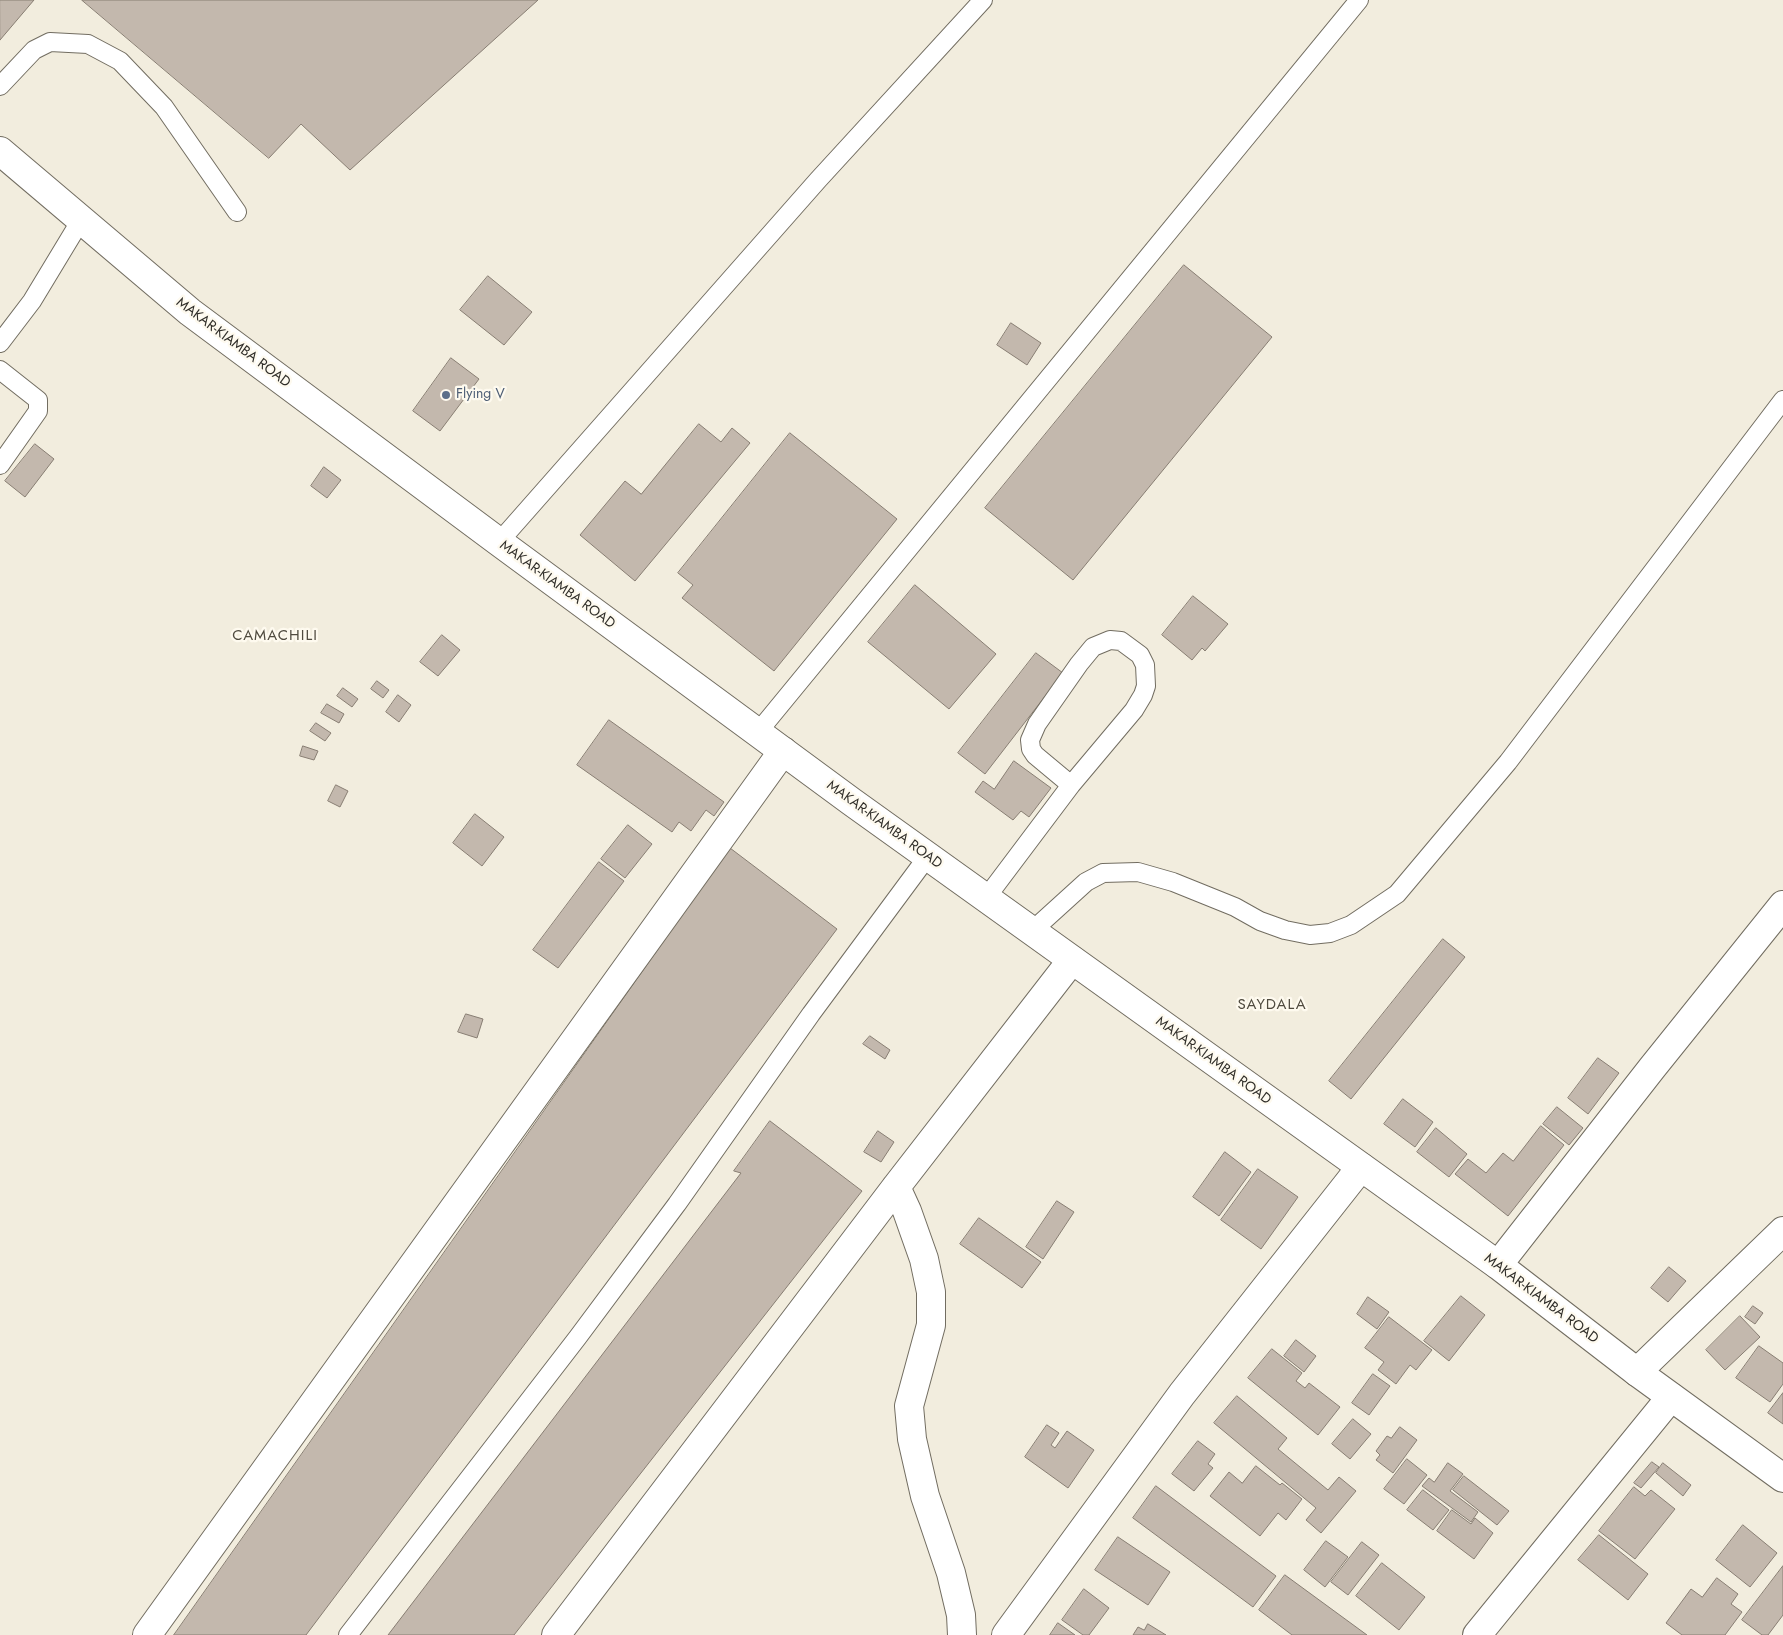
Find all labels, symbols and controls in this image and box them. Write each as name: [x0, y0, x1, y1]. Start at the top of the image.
street label: MAKAR-KIAMBA ROAD: [173, 295, 293, 391]
place label: Flying V: [456, 387, 505, 403]
marker: Flying V: [440, 389, 452, 401]
street label: MAKAR-KIAMBA ROAD: [496, 537, 618, 633]
district label: CAMACHILI: [231, 627, 319, 645]
street label: MAKAR-KIAMBA ROAD: [823, 777, 945, 873]
district label: SAYDALA: [1237, 996, 1307, 1014]
street label: MAKAR-KIAMBA ROAD: [1152, 1013, 1274, 1109]
street label: MAKAR-KIAMBA ROAD: [1481, 1251, 1601, 1347]

